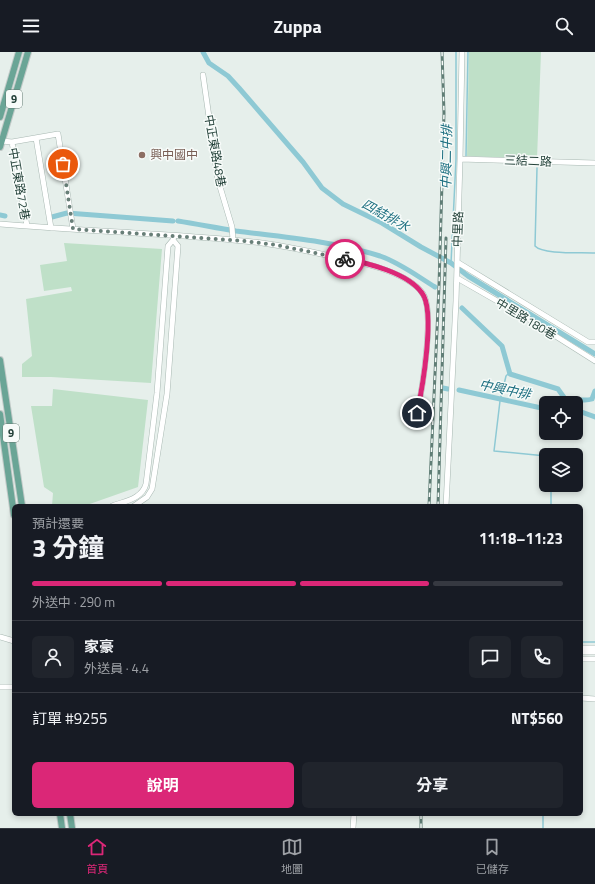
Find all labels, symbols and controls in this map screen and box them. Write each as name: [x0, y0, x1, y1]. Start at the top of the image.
text: Zuppa: [273, 13, 322, 40]
icon: menu: [20, 15, 42, 37]
icon: search: [553, 15, 575, 37]
road number: 9: [6, 90, 22, 108]
street label: 中正東路48巷: [200, 113, 231, 189]
water label: 中興二中排: [435, 122, 457, 190]
place label: 興中國中: [150, 145, 198, 164]
street label: 中正東路72巷: [4, 146, 35, 222]
pin: [46, 147, 80, 181]
marker: 興中國中: [137, 150, 147, 160]
street label: 三結二路: [504, 150, 552, 171]
icon: bag: [52, 153, 74, 175]
water label: 四結排水: [358, 194, 414, 237]
street label: 中里路: [447, 211, 468, 247]
courier: [325, 239, 365, 279]
icon: bike: [334, 248, 356, 270]
street label: 中里路180巷: [492, 293, 560, 344]
water label: 中興中排: [477, 374, 534, 405]
pin: [400, 396, 434, 430]
map controls: [539, 396, 583, 492]
button: locate: [539, 396, 583, 440]
icon: home: [406, 402, 428, 424]
road number: 9: [3, 424, 19, 442]
button: layers: [539, 448, 583, 492]
text: 預計還要: [32, 513, 84, 533]
text: 11:18–11:23: [479, 527, 563, 550]
text: 3 分鐘: [32, 528, 104, 567]
text: 外送中 · 290 m: [32, 592, 115, 612]
text: 家豪: [84, 635, 114, 658]
button: person: [32, 636, 74, 678]
button: chat: [469, 636, 511, 678]
button: phone: [521, 636, 563, 678]
text: 外送員 · 4.4: [84, 658, 149, 678]
text: 訂單 #9255: [32, 707, 107, 730]
text: NT$560: [511, 707, 563, 730]
button: 說明: [32, 762, 294, 808]
button: 分享: [302, 762, 563, 808]
tab: 首頁: [86, 836, 108, 877]
tab: 地圖: [281, 836, 303, 877]
tab: 已儲存: [476, 836, 509, 877]

